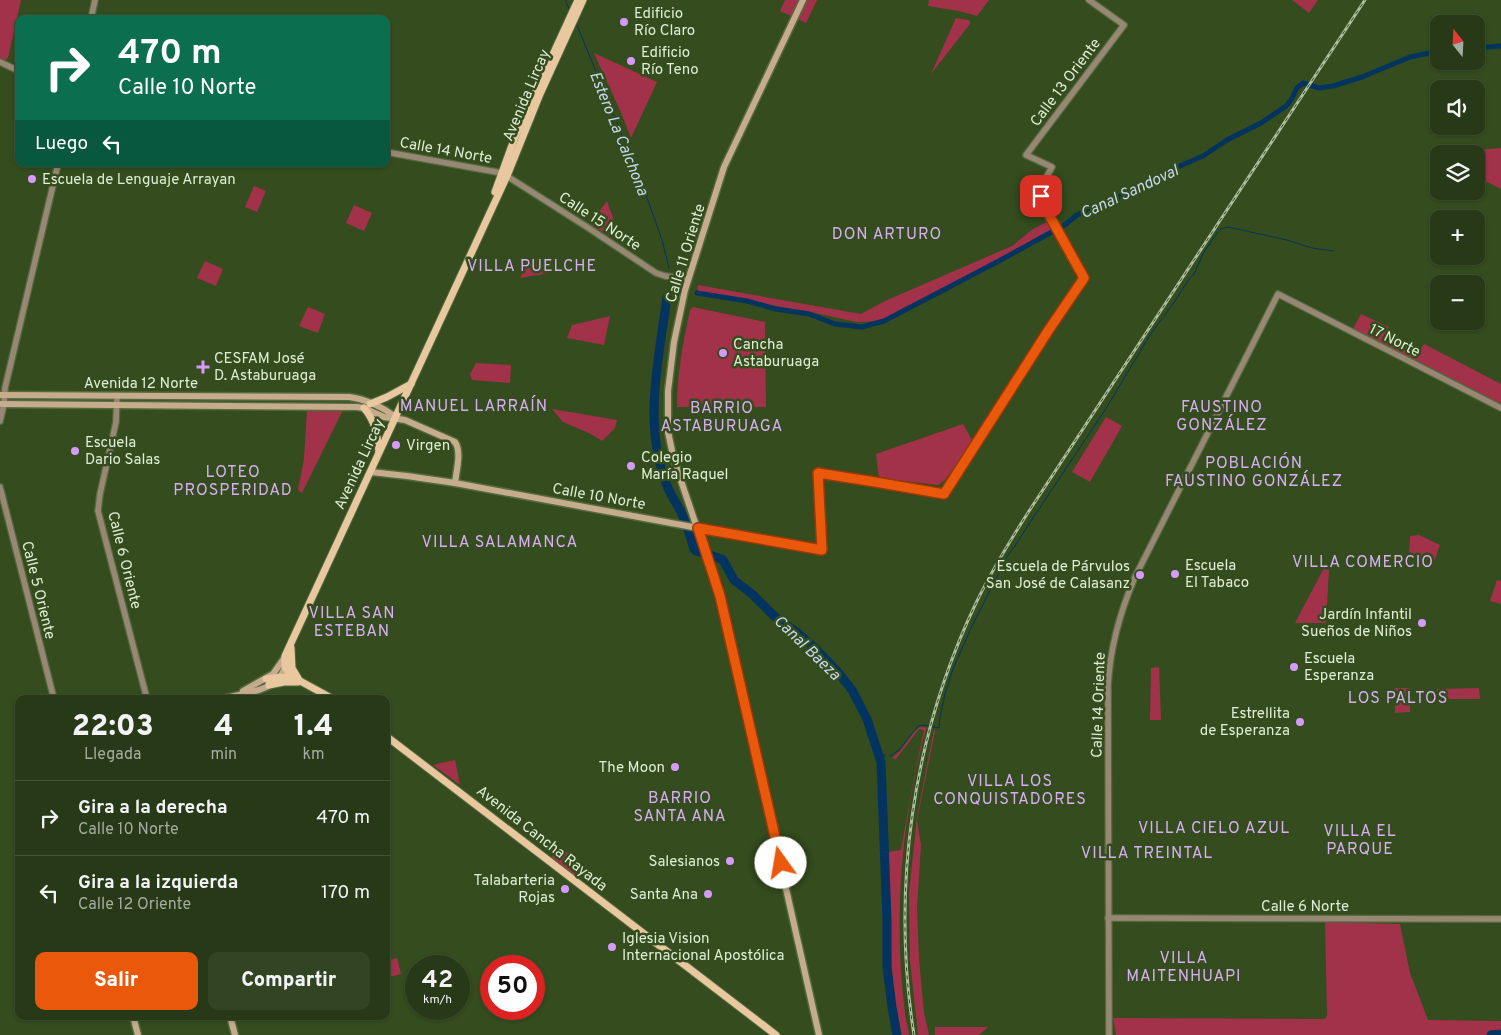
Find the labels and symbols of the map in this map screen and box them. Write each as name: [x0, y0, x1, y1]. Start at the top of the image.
place label: Edificio Río Claro: [634, 5, 695, 41]
north arrow: [1430, 15, 1485, 70]
marker: Edificio Río Claro: [618, 16, 630, 28]
street label: Calle 13 Oriente: [1027, 35, 1106, 131]
place label: Edificio Río Teno: [641, 44, 699, 80]
street label: Avenida Lircay: [499, 47, 555, 144]
marker: Edificio Río Teno: [625, 55, 637, 67]
water label: Estero La Calchona: [584, 69, 652, 199]
street label: Calle 14 Norte: [398, 134, 494, 169]
water label: Canal Sandoval: [1078, 161, 1183, 224]
place label: Escuela de Lenguaje Arrayan: [42, 171, 236, 190]
marker: Escuela de Lenguaje Arrayan: [26, 173, 38, 185]
pin: [1020, 175, 1062, 217]
street label: Calle 15 Norte: [555, 189, 644, 256]
street label: Calle 11 Oriente: [662, 202, 710, 305]
district label: DON ARTURO: [832, 225, 942, 245]
district label: VILLA PUELCHE: [467, 257, 597, 277]
street label: 17 Norte: [1366, 320, 1423, 362]
place label: Cancha Astaburuaga: [733, 336, 819, 372]
marker: Cancha Astaburuaga: [717, 347, 729, 359]
place label: CESFAM José D. Astaburuaga: [214, 350, 316, 386]
marker: CESFAM José D. Astaburuaga: [196, 360, 210, 374]
street label: Avenida 12 Norte: [84, 375, 198, 394]
district label: MANUEL LARRAÍN: [400, 395, 548, 417]
district label: FAUSTINO GONZÁLEZ: [1176, 398, 1268, 436]
district label: BARRIO ASTABURUAGA: [661, 399, 783, 437]
street label: Avenida Lircay: [331, 416, 390, 513]
place label: Escuela Dario Salas: [85, 434, 160, 470]
place label: Virgen: [406, 437, 450, 456]
marker: Virgen: [390, 439, 402, 451]
marker: Escuela Dario Salas: [69, 445, 81, 457]
place label: Colegio María Raquel: [641, 449, 729, 485]
district label: POBLACIÓN FAUSTINO GONZÁLEZ: [1165, 452, 1343, 492]
marker: Colegio María Raquel: [625, 460, 637, 472]
district label: LOTEO PROSPERIDAD: [173, 463, 293, 501]
street label: Calle 10 Norte: [551, 480, 647, 515]
street label: Calle 6 Oriente: [102, 509, 145, 611]
district label: VILLA SALAMANCA: [422, 533, 578, 553]
street label: Calle 5 Oriente: [16, 539, 59, 641]
district label: VILLA COMERCIO: [1292, 553, 1434, 573]
place label: Escuela El Tabaco: [1185, 557, 1249, 593]
place label: Escuela de Párvulos San José de Calasanz: [986, 558, 1130, 594]
marker: Escuela El Tabaco: [1169, 568, 1181, 580]
marker: Escuela de Párvulos San José de Calasanz: [1134, 569, 1146, 581]
district label: VILLA SAN ESTEBAN: [308, 604, 396, 642]
place label: Jardín Infantil Sueños de Niños: [1301, 606, 1412, 642]
water label: Canal Baeza: [769, 612, 845, 686]
marker: Jardín Infantil Sueños de Niños: [1416, 617, 1428, 629]
place label: Escuela Esperanza: [1304, 650, 1374, 686]
street label: Calle 14 Oriente: [1088, 652, 1111, 758]
marker: Escuela Esperanza: [1288, 661, 1300, 673]
district label: LOS PALTOS: [1348, 689, 1448, 709]
place label: Estrellita de Esperanza: [1200, 705, 1290, 741]
marker: Estrellita de Esperanza: [1294, 716, 1306, 728]
place label: The Moon: [599, 759, 665, 778]
marker: The Moon: [669, 761, 681, 773]
district label: VILLA LOS CONQUISTADORES: [933, 772, 1087, 810]
street label: Avenida Cancha Rayada: [472, 782, 610, 896]
district label: BARRIO SANTA ANA: [633, 789, 727, 827]
district label: VILLA CIELO AZUL: [1138, 819, 1290, 839]
district label: VILLA EL PARQUE: [1323, 822, 1397, 860]
position arrow: [754, 836, 806, 888]
district label: VILLA TREINTAL: [1081, 844, 1213, 864]
place label: Salesianos: [648, 853, 720, 872]
marker: Salesianos: [724, 855, 736, 867]
place label: Talabarteria Rojas: [474, 872, 555, 908]
marker: Talabarteria Rojas: [559, 883, 571, 895]
place label: Santa Ana: [630, 886, 698, 905]
marker: Santa Ana: [702, 888, 714, 900]
street label: Calle 6 Norte: [1261, 898, 1349, 917]
place label: Iglesia Vision Internacional Apostólica: [622, 930, 784, 966]
marker: Iglesia Vision Internacional Apostólica: [606, 941, 618, 953]
district label: VILLA MAITENHUAPI: [1126, 949, 1242, 987]
speed limit sign: 50: [480, 955, 545, 1020]

